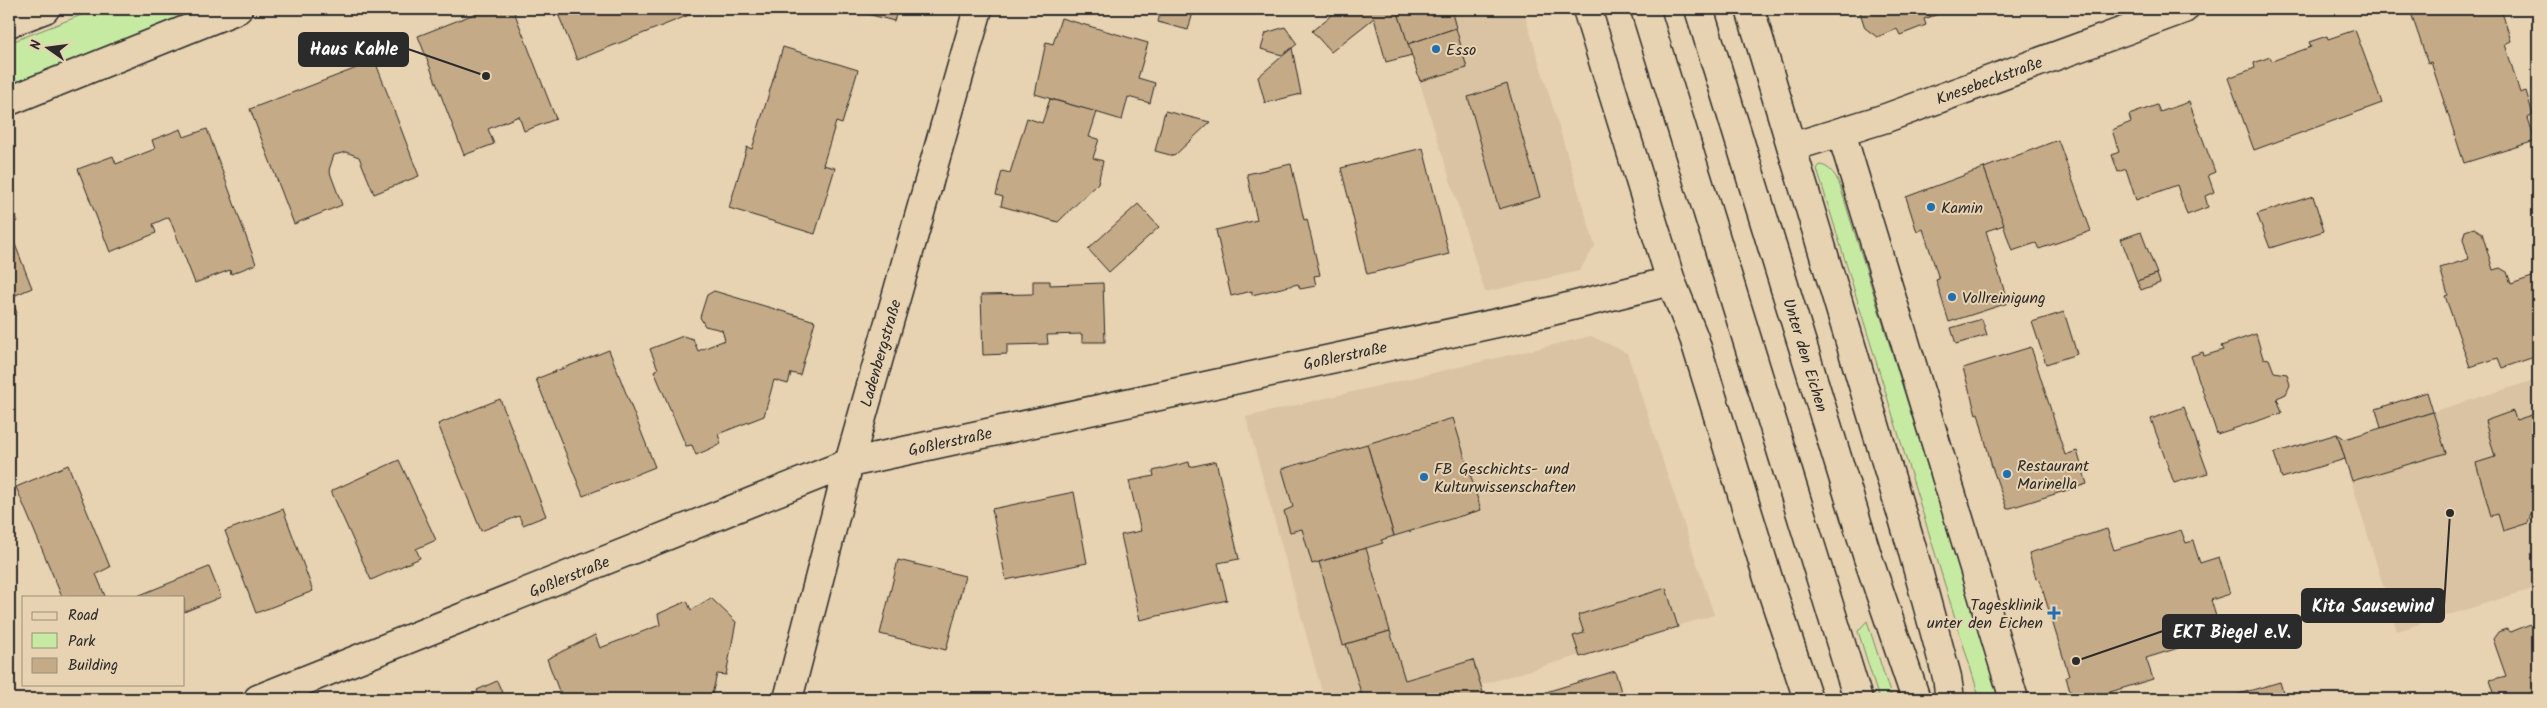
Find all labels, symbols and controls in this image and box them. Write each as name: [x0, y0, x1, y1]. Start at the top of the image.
north arrow: [22, 22, 72, 72]
callout: Haus Kahle: [299, 33, 408, 66]
text: Haus Kahle: [310, 36, 399, 65]
text: N: [25, 38, 48, 52]
place label: Esso: [1446, 38, 1476, 63]
marker: Esso: [1430, 43, 1442, 55]
street label: Knesebeckstraße: [1933, 51, 2046, 112]
place label: Kamin: [1941, 196, 1983, 221]
marker: Kamin: [1925, 201, 1937, 213]
place label: Vollreinigung: [1962, 286, 2046, 311]
marker: Vollreinigung: [1946, 291, 1958, 303]
street label: Unter den Eichen: [1775, 295, 1834, 415]
street label: Ladenbergstraße: [854, 297, 909, 410]
street label: Goßlerstraße: [1301, 335, 1390, 378]
street label: Goßlerstraße: [906, 421, 995, 464]
place label: Restaurant Marinella: [2017, 454, 2090, 497]
place label: FB Geschichts- und Kulturwissenschaften: [1434, 457, 1576, 500]
marker: Restaurant Marinella: [2001, 468, 2013, 480]
marker: FB Geschichts- und Kulturwissenschaften: [1418, 471, 1430, 483]
street label: Goßlerstraße: [525, 550, 614, 605]
callout: Kita Sausewind: [2302, 589, 2444, 622]
place label: Tagesklinik unter den Eichen: [1927, 593, 2043, 636]
text: Kita Sausewind: [2312, 593, 2434, 622]
legend: [22, 596, 185, 686]
text: Road: [68, 604, 99, 628]
marker: Tagesklinik unter den Eichen: [2047, 606, 2061, 620]
callout: EKT Biegel e.V.: [2163, 615, 2301, 648]
text: EKT Biegel e.V.: [2173, 619, 2291, 648]
text: Park: [68, 630, 96, 654]
text: Building: [68, 654, 118, 678]

